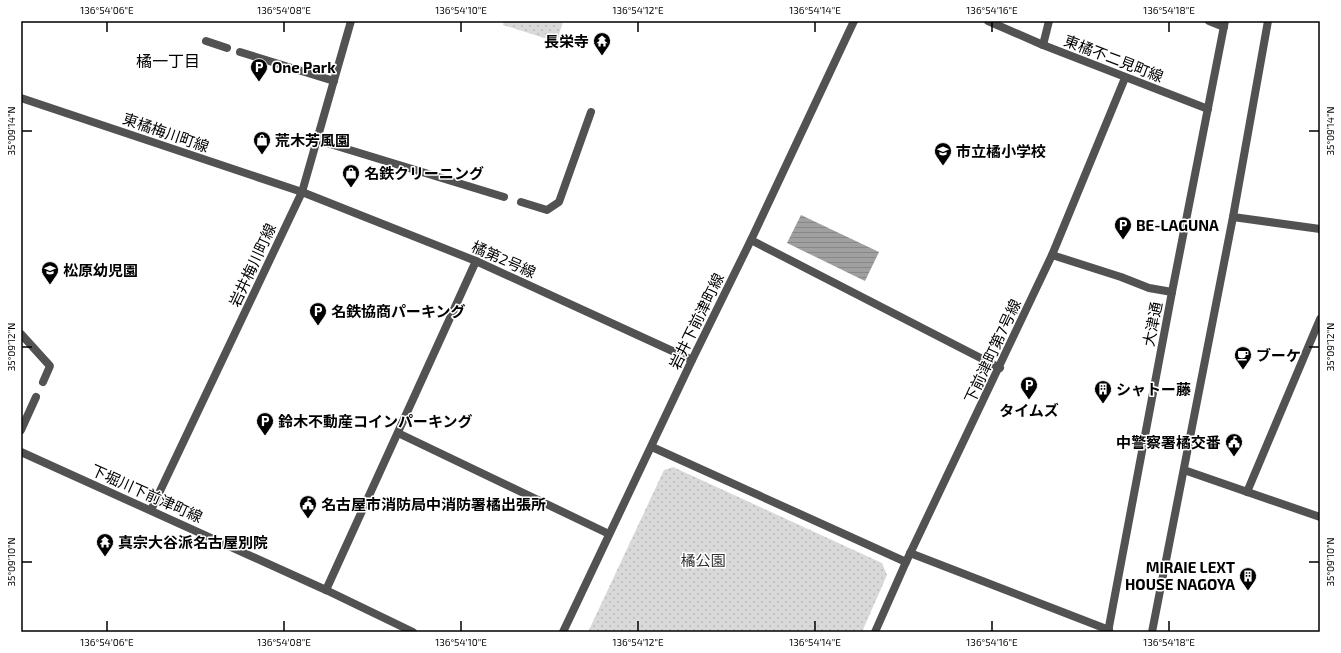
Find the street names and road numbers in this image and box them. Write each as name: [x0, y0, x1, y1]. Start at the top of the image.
street label: 東橘不二見町線: [1062, 31, 1166, 85]
street label: 東橘梅川町線: [121, 109, 211, 155]
street label: 岩井梅川町線: [225, 220, 279, 310]
street label: 橘第2号線: [469, 237, 539, 281]
street label: 岩井下前津町線: [665, 270, 727, 372]
street label: 下前津町第7号線: [960, 296, 1024, 406]
street label: 大津通: [1139, 300, 1165, 348]
street label: 下堀川下前津町線: [89, 460, 205, 526]

